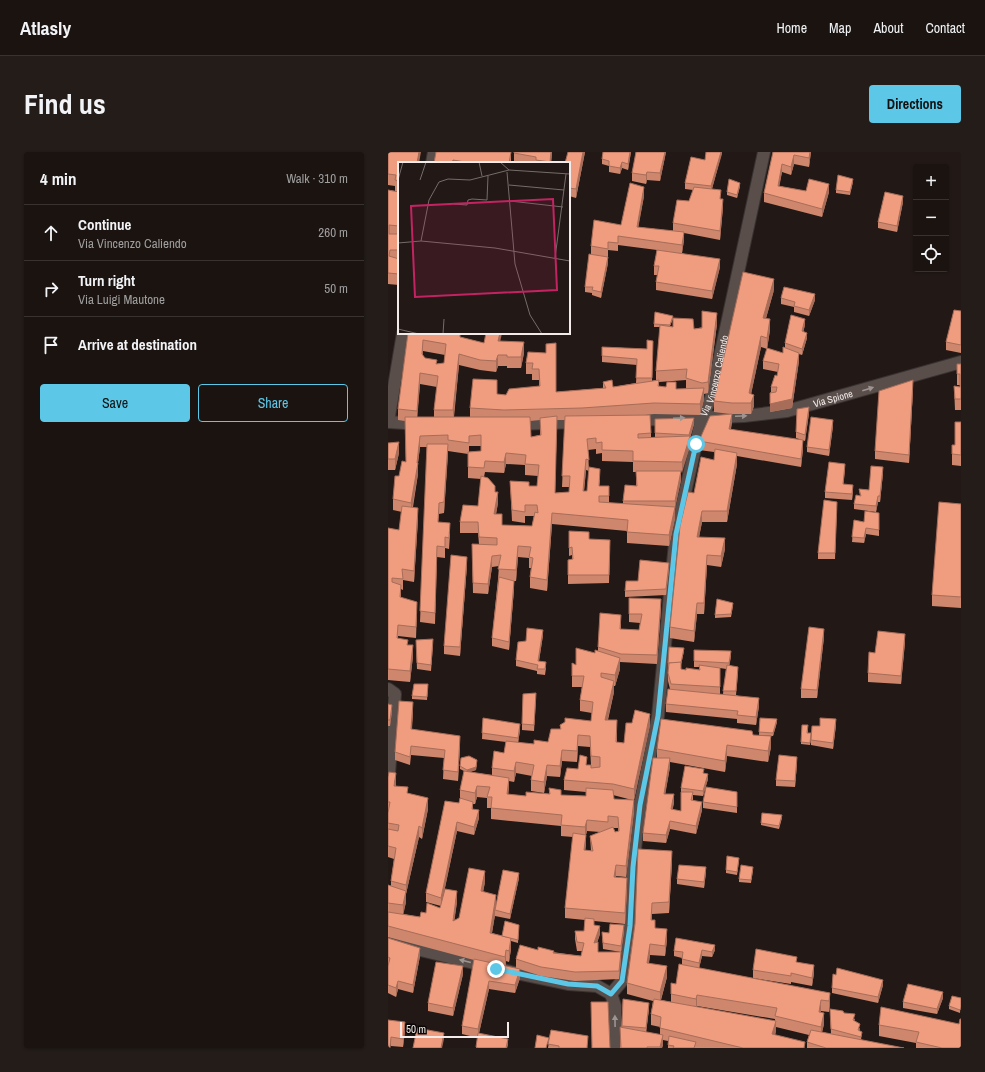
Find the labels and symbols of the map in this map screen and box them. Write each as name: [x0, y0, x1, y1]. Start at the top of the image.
inset map: [398, 162, 570, 334]
street label: Via Vincenzo Caliendo: [697, 334, 731, 419]
one-way arrow: [862, 386, 874, 392]
street label: Via Spione: [812, 387, 855, 410]
one-way arrow: [735, 413, 747, 420]
one-way arrow: [673, 415, 686, 421]
route start: [687, 435, 705, 453]
one-way arrow: [459, 958, 471, 964]
route end: [487, 960, 505, 978]
one-way arrow: [612, 1014, 618, 1027]
scale bar: [400, 1020, 509, 1039]

